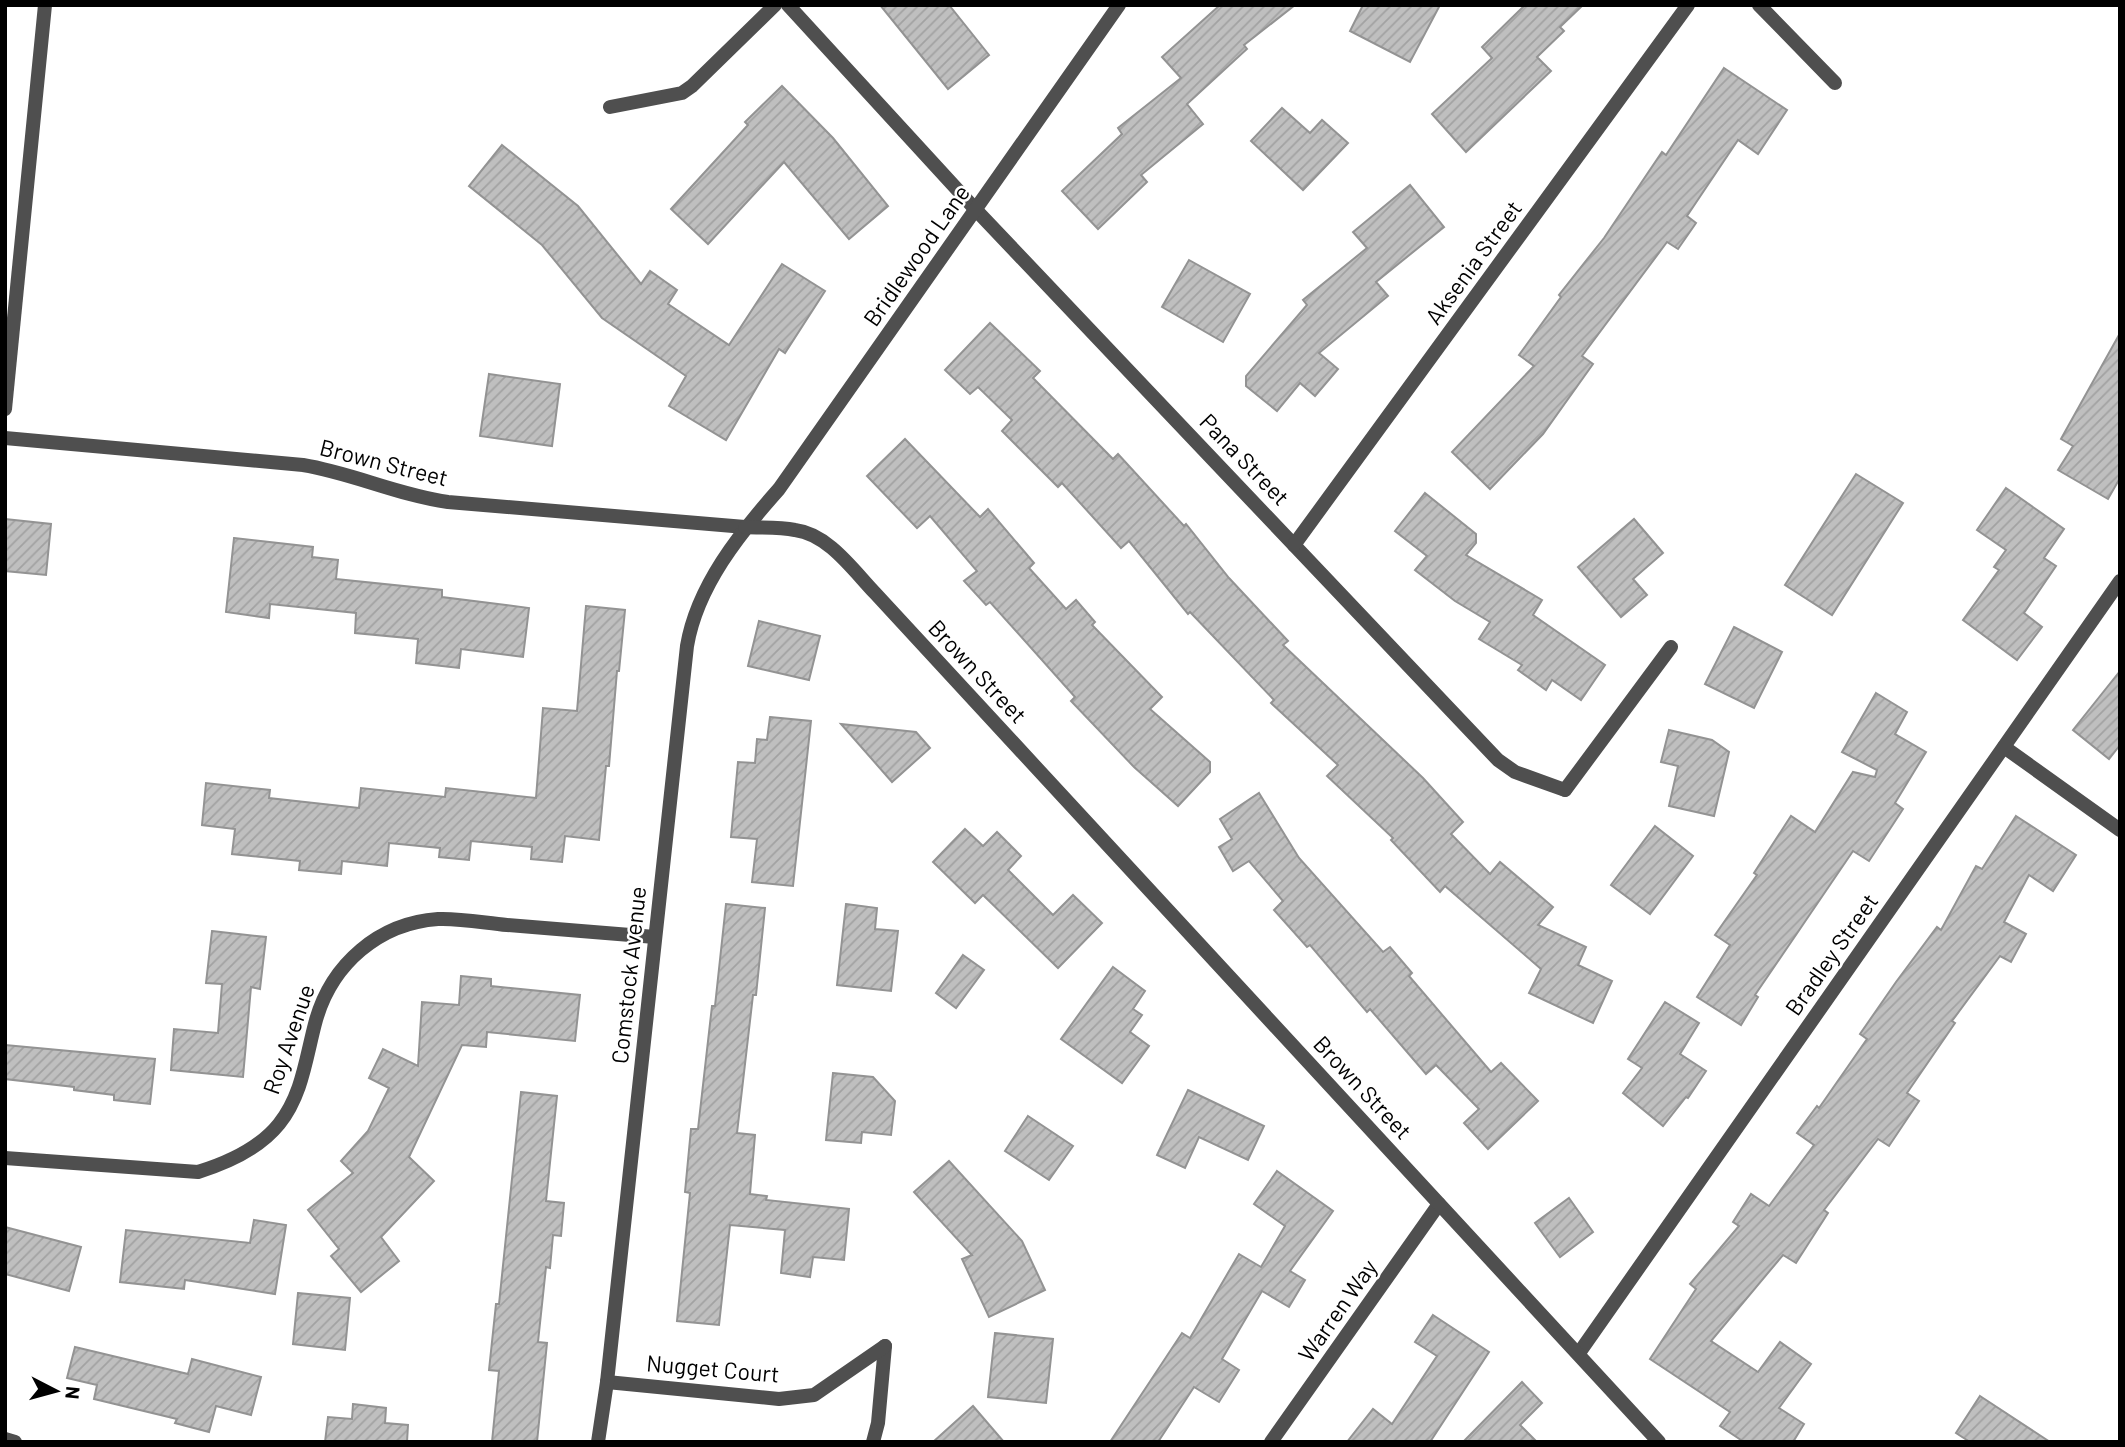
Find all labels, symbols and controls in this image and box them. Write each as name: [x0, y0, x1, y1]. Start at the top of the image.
street label: Bridlewood Lane: [857, 179, 975, 331]
street label: Aksenia Street: [1419, 195, 1527, 329]
street label: Pana Street: [1194, 407, 1296, 511]
street label: Brown Street: [317, 433, 451, 491]
street label: Brown Street: [923, 614, 1033, 728]
street label: Comstock Avenue: [605, 885, 651, 1065]
street label: Bradley Street: [1779, 888, 1883, 1020]
street label: Roy Avenue: [256, 980, 320, 1098]
street label: Brown Street: [1308, 1030, 1418, 1144]
street label: Warren Way: [1292, 1253, 1383, 1366]
street label: Nugget Court: [645, 1348, 781, 1388]
north arrow: [21, 1356, 91, 1426]
text: N: [61, 1385, 86, 1400]

